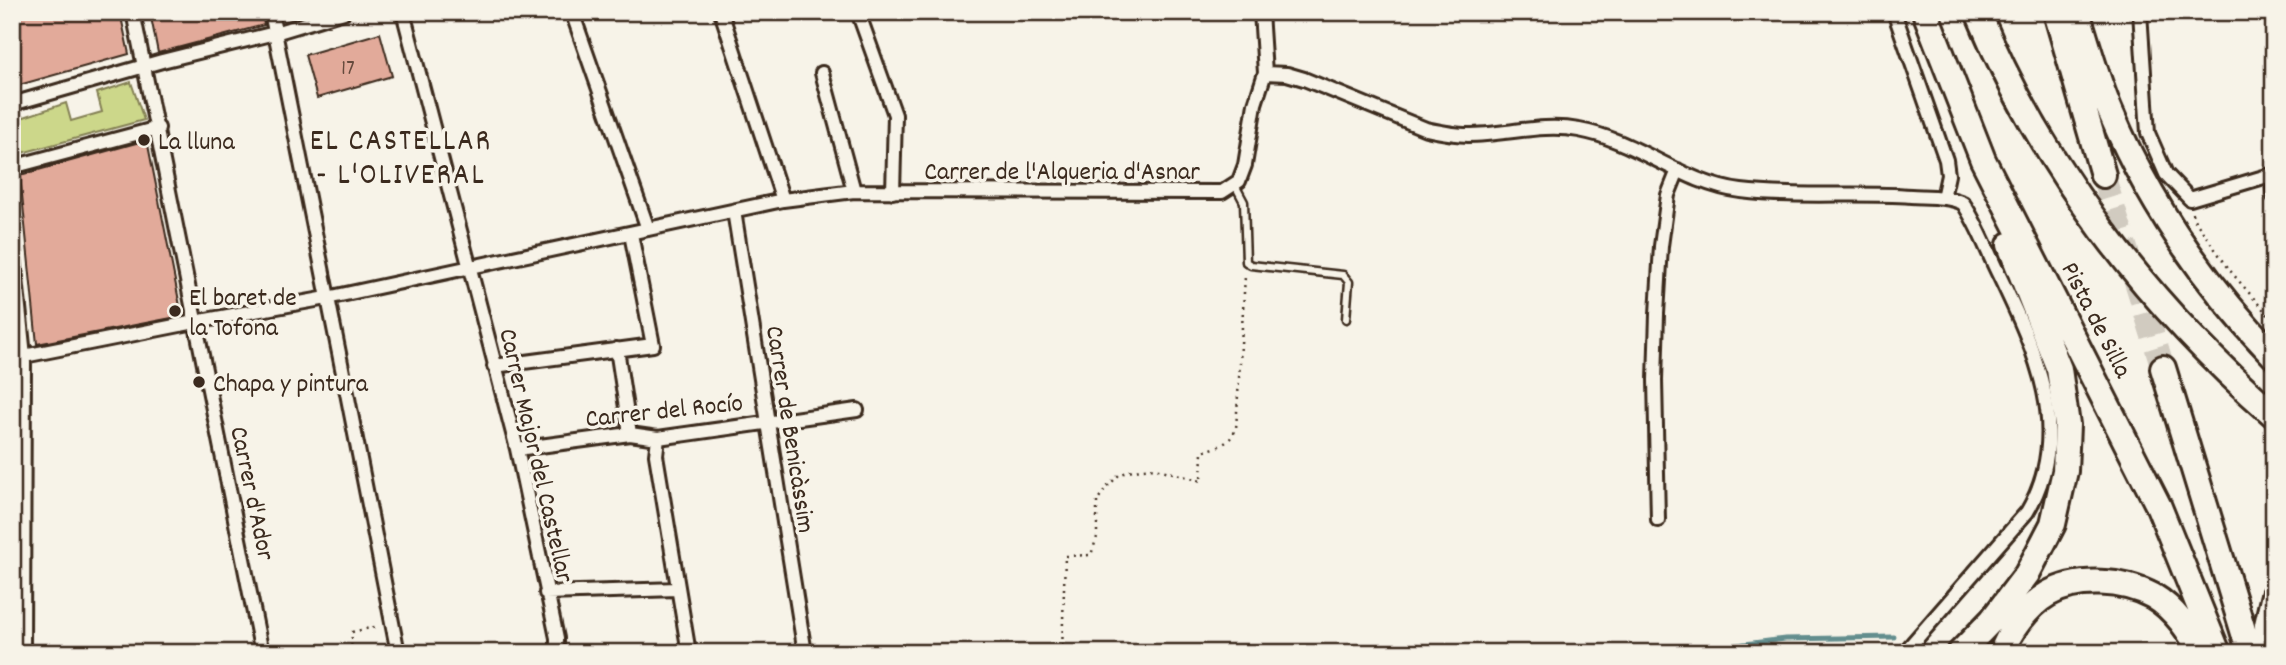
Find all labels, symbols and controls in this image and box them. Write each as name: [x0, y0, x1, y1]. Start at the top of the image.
house number: 17: [341, 53, 355, 86]
district label: EL CASTELLAR - L'OLIVERAL: [310, 122, 492, 199]
place label: La lluna: [158, 125, 235, 162]
marker: La lluna: [136, 132, 152, 148]
street label: Carrer de l'Alqueria d'Asnar: [924, 155, 1200, 192]
street label: Pista de Silla: [2050, 256, 2140, 386]
place label: El baret de la Tofona: [189, 281, 297, 348]
marker: El baret de la Tofona: [167, 303, 183, 319]
street label: Carrer de Benicàssim: [754, 323, 823, 536]
street label: Carrer Major del Castellar: [487, 325, 582, 587]
place label: Chapa y pintura: [213, 367, 369, 404]
marker: Chapa y pintura: [191, 374, 207, 390]
street label: Carrer del Rocío: [584, 386, 745, 439]
street label: Carrer d'Ador: [218, 423, 283, 565]

